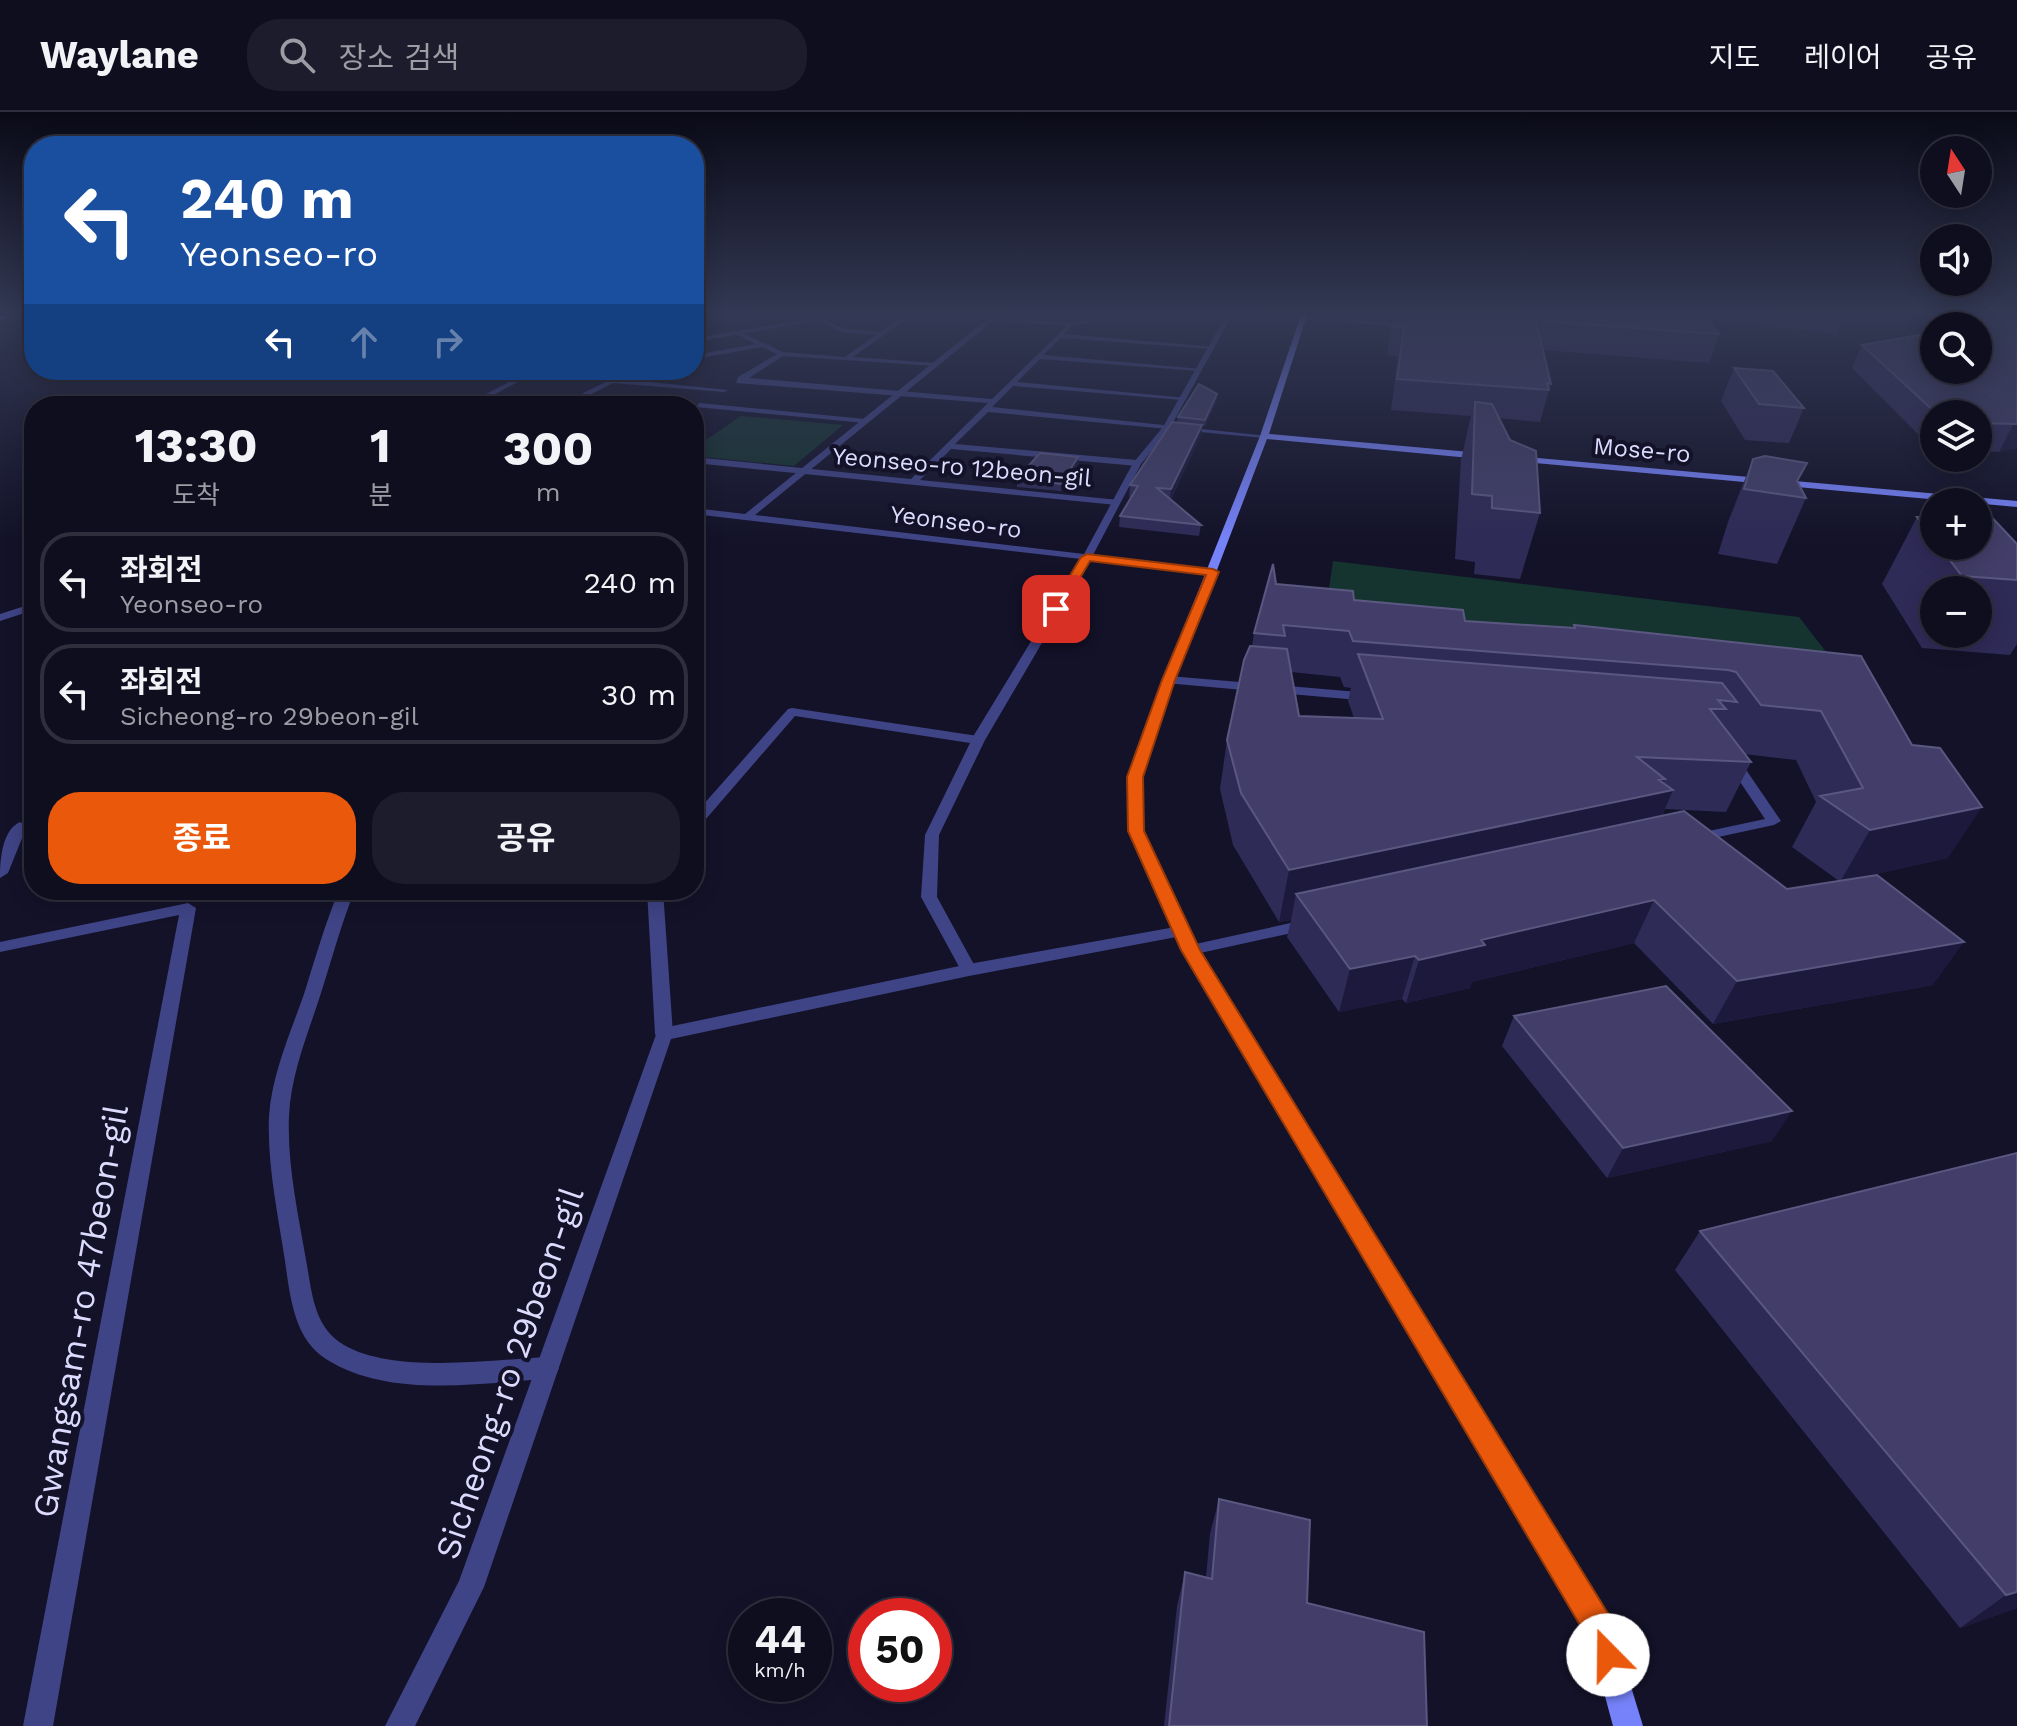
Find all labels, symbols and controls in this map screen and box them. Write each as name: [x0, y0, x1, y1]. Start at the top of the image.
search box: [247, 19, 807, 91]
text: Waylane: [40, 33, 199, 77]
icon: search: [275, 33, 319, 77]
text: 장소 검색: [339, 40, 459, 75]
text: 지도: [1709, 41, 1760, 74]
text: 레이어: [1804, 41, 1881, 74]
text: 공유: [1925, 41, 1977, 74]
north arrow: [1920, 136, 1992, 208]
map controls: [1920, 136, 1992, 648]
text: 240 m: [180, 166, 354, 232]
icon: left: [48, 168, 152, 272]
button: sound: [1920, 224, 1992, 296]
text: Yeonseo-ro: [180, 233, 378, 275]
button: search: [1920, 312, 1992, 384]
icon: left: [258, 320, 302, 364]
icon: ahead: [342, 320, 386, 364]
icon: right: [426, 320, 470, 364]
button: layers: [1920, 400, 1992, 472]
text: 13:30: [135, 417, 258, 474]
text: 1: [370, 417, 391, 474]
text: 300: [503, 420, 593, 477]
street label: Mose-ro: [1592, 432, 1692, 468]
street label: Yeonseo-ro 12beon-gil: [831, 442, 1093, 492]
text: m: [536, 477, 561, 507]
text: 도착: [172, 480, 220, 510]
text: 분: [368, 480, 392, 510]
button: +: [1920, 488, 1992, 560]
street label: Yeonseo-ro: [889, 500, 1023, 544]
text: 좌회전: [120, 552, 203, 587]
icon: left: [52, 560, 96, 604]
text: 240 m: [584, 565, 676, 600]
pin: [1022, 575, 1090, 643]
button: −: [1920, 576, 1992, 648]
icon: arrive: [1034, 587, 1078, 631]
text: Yeonseo-ro: [120, 589, 263, 619]
text: 좌회전: [120, 664, 203, 699]
icon: left: [52, 672, 96, 716]
text: 30 m: [601, 677, 676, 712]
text: Sicheong-ro 29beon-gil: [120, 701, 419, 731]
button: 종료: [48, 792, 356, 884]
button: 공유: [372, 792, 680, 884]
street label: Gwangsam-ro 47beon-gil: [24, 1101, 136, 1521]
street label: Sicheong-ro 29beon-gil: [426, 1181, 592, 1564]
speed limit sign: 50: [848, 1598, 952, 1702]
position arrow: [1566, 1613, 1650, 1697]
text: 44: [754, 1616, 806, 1663]
text: km/h: [754, 1658, 806, 1682]

